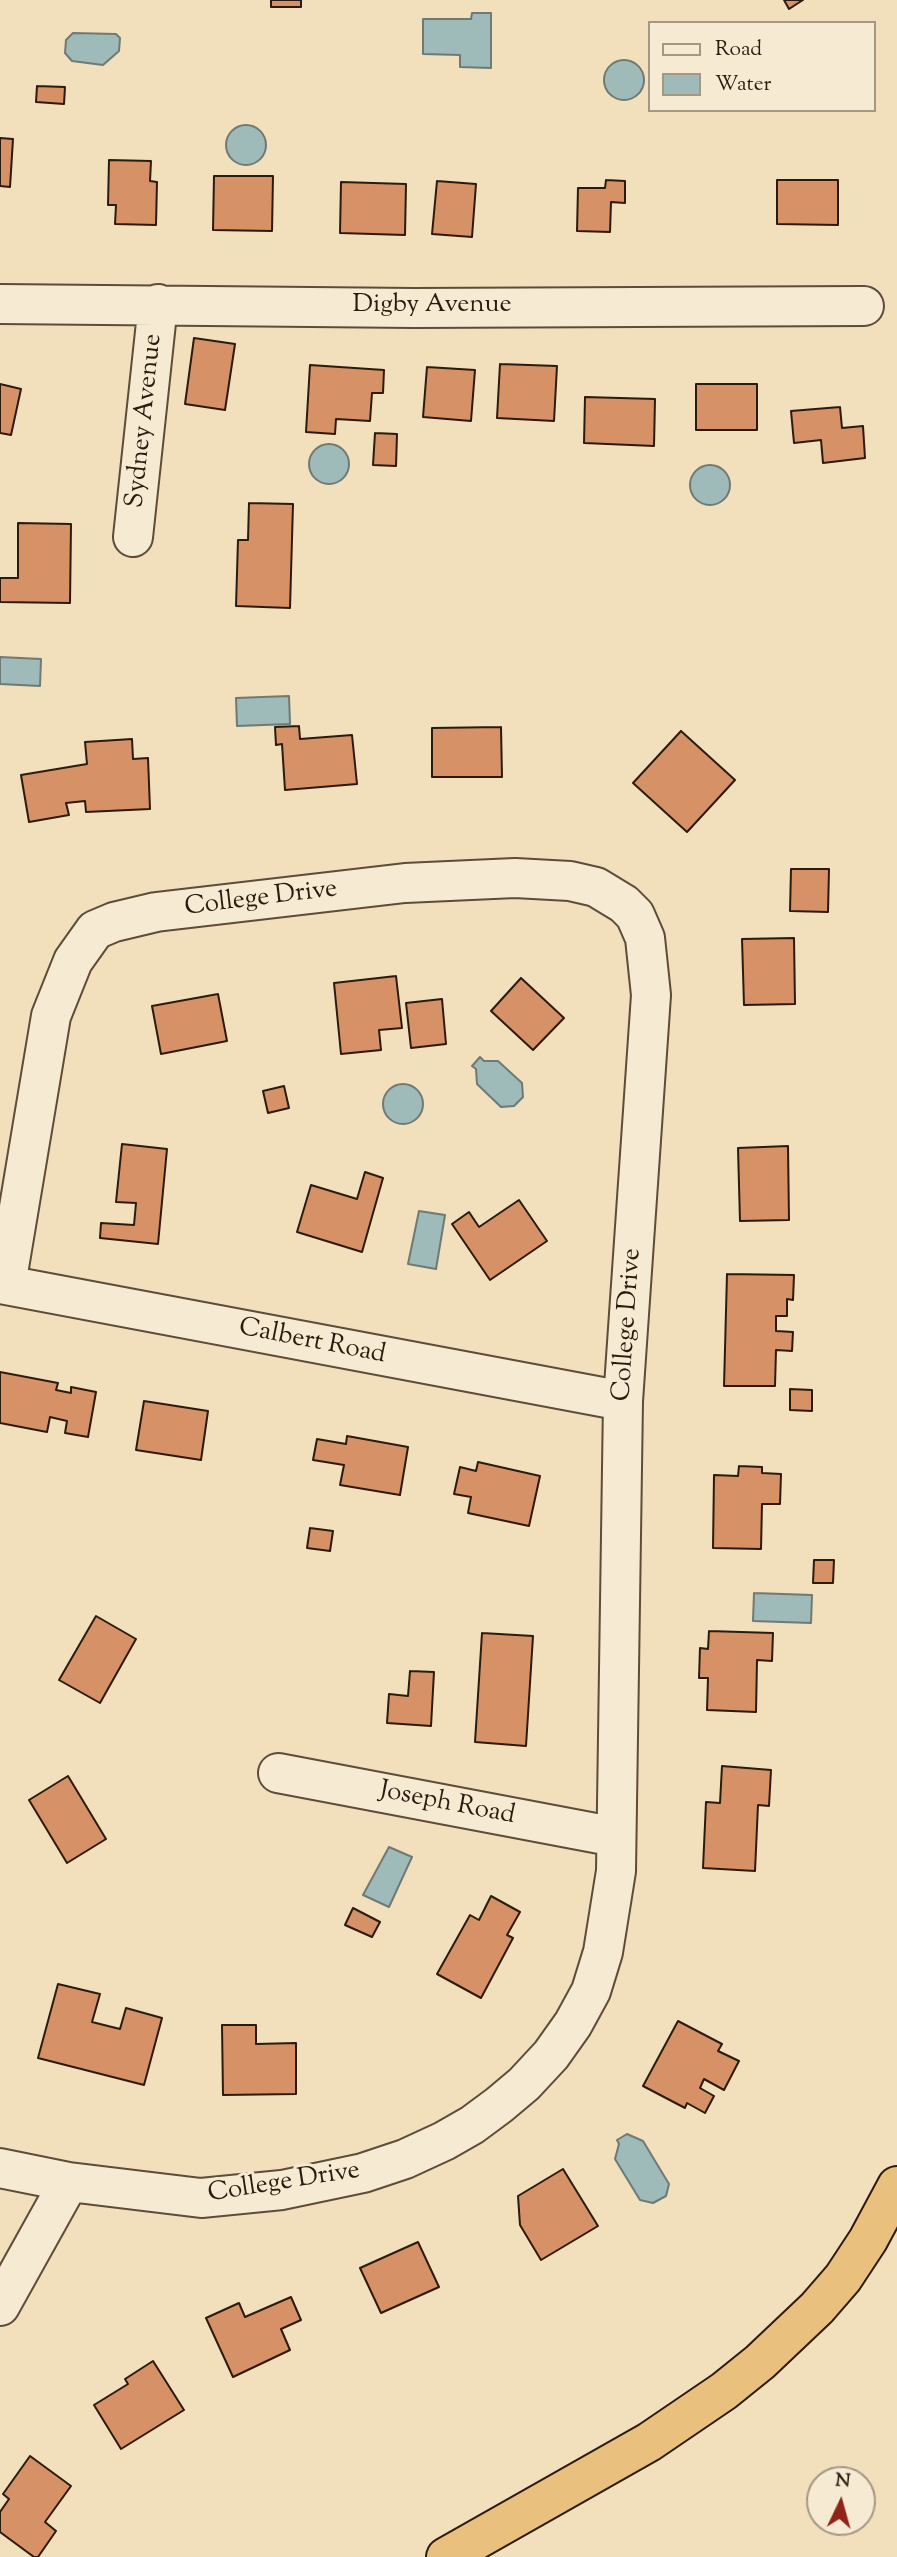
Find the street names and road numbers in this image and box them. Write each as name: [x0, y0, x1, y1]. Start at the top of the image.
street label: Digby Avenue: [352, 291, 512, 323]
street label: Sydney Avenue: [121, 332, 171, 510]
street label: College Drive: [183, 875, 339, 925]
street label: College Drive: [608, 1247, 650, 1403]
street label: Calbert Road: [236, 1313, 388, 1373]
street label: Joseph Road: [377, 1777, 517, 1833]
street label: College Drive: [206, 2157, 362, 2211]

